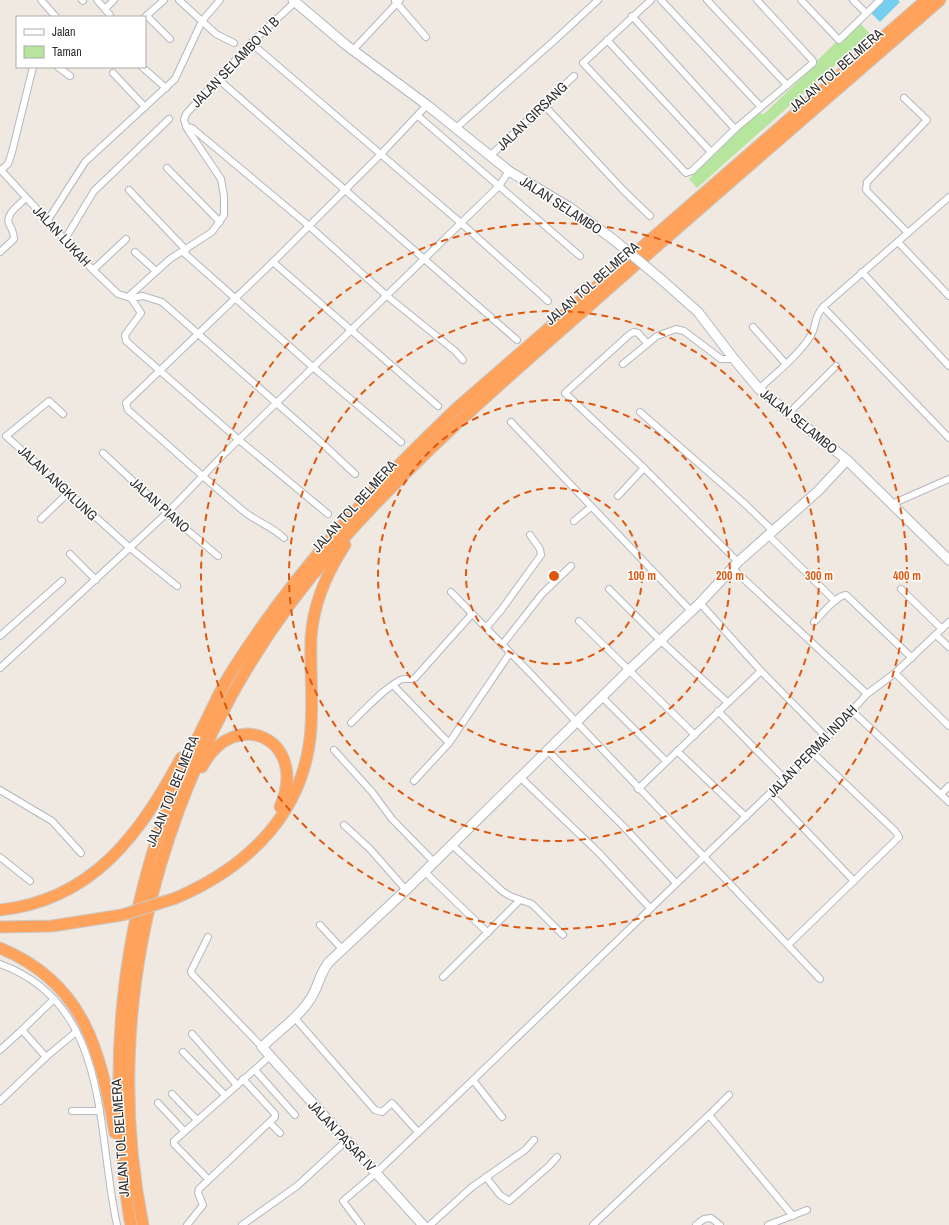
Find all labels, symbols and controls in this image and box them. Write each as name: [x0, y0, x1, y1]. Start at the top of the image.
street label: JALAN SELAMBO VI B: [187, 13, 283, 111]
legend: [16, 16, 146, 68]
text: Jalan: [52, 24, 76, 40]
street label: JALAN TOL BELMERA: [785, 24, 887, 116]
text: Taman: [52, 44, 82, 60]
street label: JALAN GIRSANG: [493, 78, 571, 154]
street label: JALAN SELAMBO: [516, 172, 606, 238]
street label: JALAN LUKAH: [29, 202, 95, 270]
street label: JALAN TOL BELMERA: [541, 237, 643, 329]
street label: JALAN SELAMBO: [757, 384, 841, 458]
street label: JALAN ANGKLUNG: [14, 441, 102, 525]
street label: JALAN TOL BELMERA: [308, 456, 401, 556]
street label: JALAN PIANO: [126, 473, 194, 537]
text: 100 m: [628, 568, 656, 584]
text: 200 m: [716, 568, 744, 584]
text: 300 m: [805, 568, 833, 584]
text: 400 m: [893, 568, 921, 584]
centre of rings: [547, 569, 561, 583]
street label: JALAN PERMAI INDAH: [763, 701, 861, 801]
street label: JALAN TOL BELMERA: [141, 732, 203, 849]
street label: JALAN TOL BELMERA: [107, 1078, 133, 1198]
street label: JALAN PASAR IV: [304, 1097, 380, 1176]

